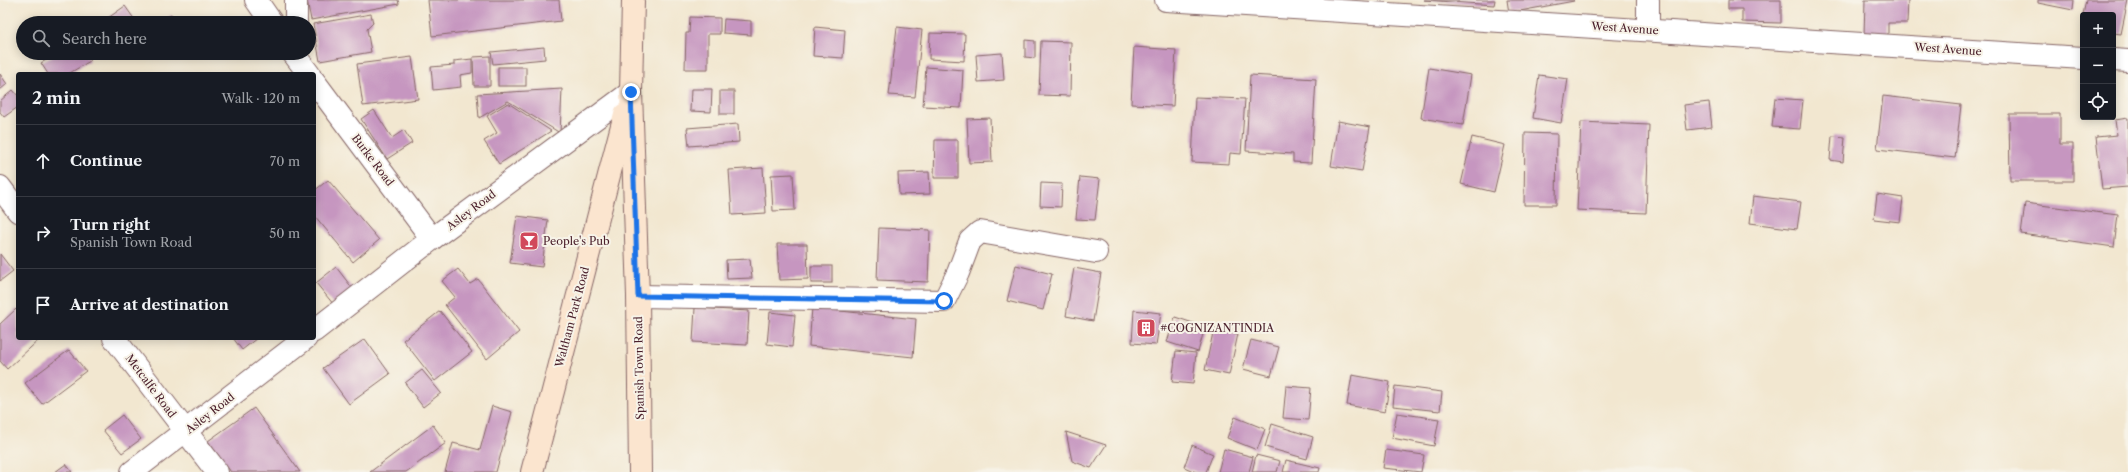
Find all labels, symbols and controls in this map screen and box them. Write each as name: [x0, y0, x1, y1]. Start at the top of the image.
map controls: [2080, 12, 2116, 120]
button: +: [2080, 12, 2116, 48]
search box: [16, 16, 316, 60]
street label: West Avenue: [1590, 19, 1659, 37]
icon: search: [30, 27, 52, 49]
text: Search here: [62, 29, 147, 48]
street label: West Avenue: [1913, 40, 1982, 58]
button: −: [2080, 48, 2116, 84]
route end: [622, 83, 640, 101]
button: locate: [2080, 84, 2116, 120]
text: 2 min: [32, 88, 81, 108]
text: Walk · 120 m: [222, 90, 300, 106]
street label: Burke Road: [349, 131, 397, 189]
icon: ahead: [32, 150, 54, 172]
text: Continue: [70, 151, 142, 170]
text: 70 m: [270, 153, 300, 169]
street label: Asley Road: [443, 187, 499, 234]
text: Turn right: [70, 215, 150, 234]
icon: right: [32, 222, 54, 244]
text: 50 m: [269, 225, 300, 241]
bar icon: People's Pub: [518, 230, 540, 252]
text: Spanish Town Road: [70, 234, 192, 250]
place label: People's Pub: [543, 234, 610, 248]
street label: Waltham Park Road: [552, 265, 592, 370]
route start: [935, 292, 953, 310]
icon: arrive: [32, 294, 54, 316]
text: Arrive at destination: [70, 295, 229, 314]
street label: Spanish Town Road: [631, 316, 647, 420]
building icon: #COGNIZANTINDIA: [1135, 317, 1157, 339]
place label: #COGNIZANTINDIA: [1160, 321, 1275, 335]
street label: Metcalfe Road: [123, 352, 180, 421]
street label: Asley Road: [182, 389, 237, 437]

